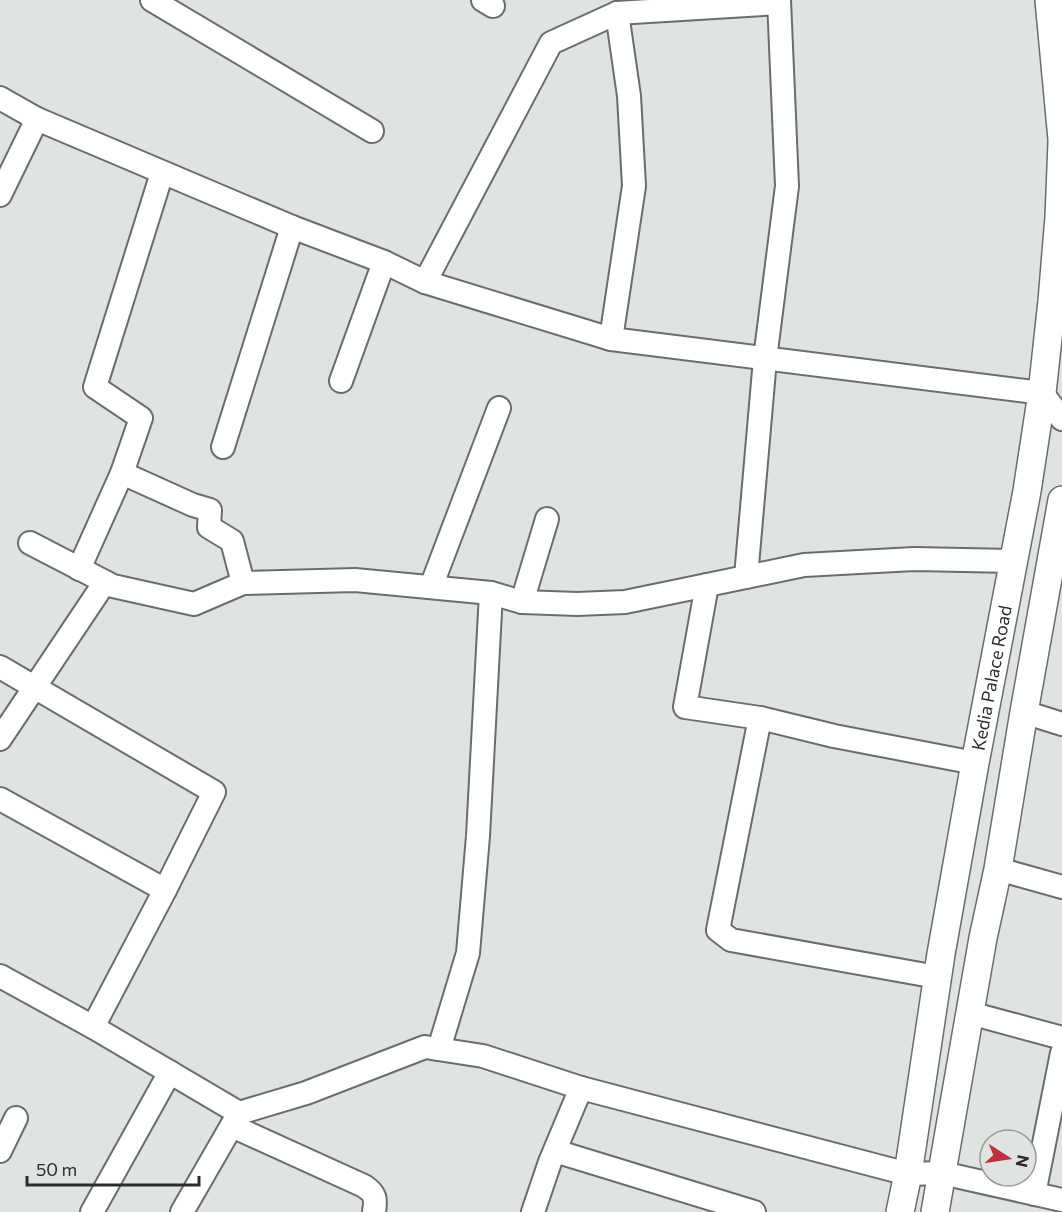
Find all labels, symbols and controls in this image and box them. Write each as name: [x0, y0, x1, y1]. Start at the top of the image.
street label: Kedia Palace Road: [967, 603, 1016, 752]
north arrow: [978, 1128, 1038, 1188]
scale bar: [27, 1149, 200, 1187]
text: N: [1013, 1153, 1034, 1169]
text: 50 m: [36, 1158, 77, 1180]

